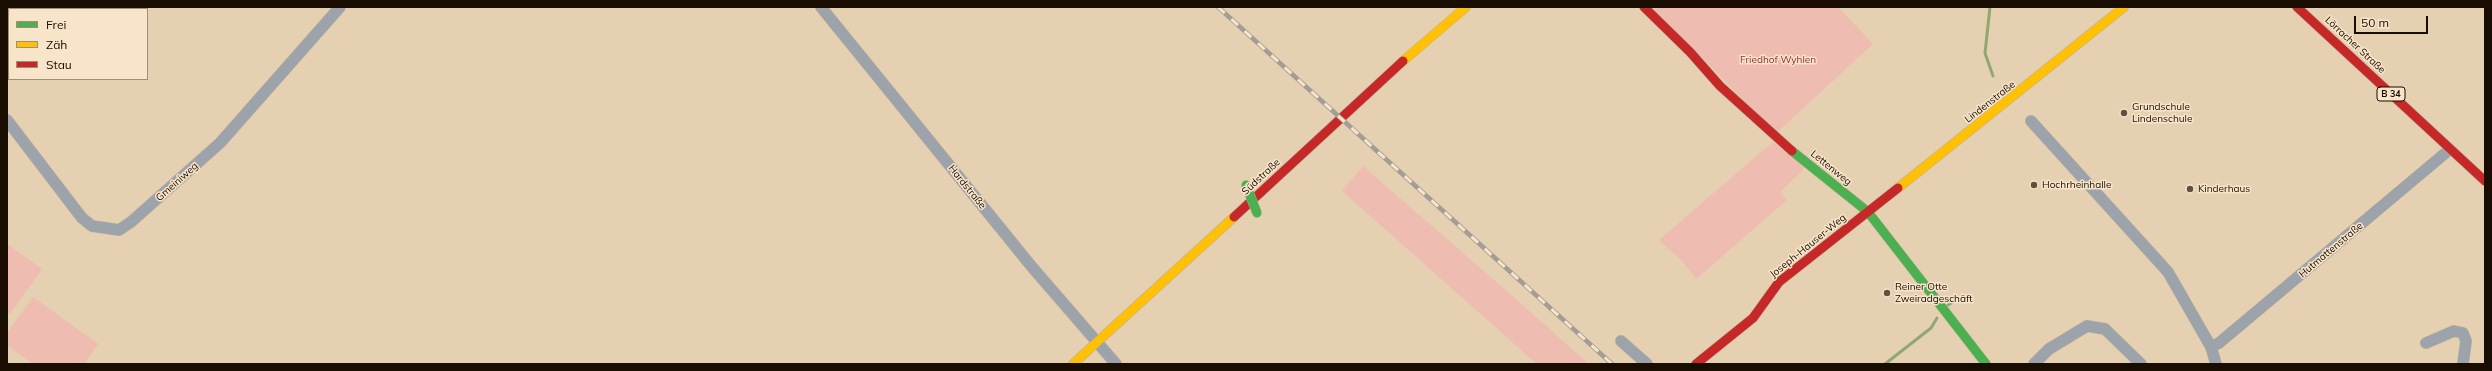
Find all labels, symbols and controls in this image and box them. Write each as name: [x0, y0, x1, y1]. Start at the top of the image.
legend: [8, 8, 148, 80]
scale bar: [2356, 8, 2430, 34]
street label: Lörracher Straße: [2322, 14, 2388, 76]
text: 50 m: [2361, 15, 2389, 30]
text: Frei: [46, 17, 66, 32]
text: Zäh: [46, 37, 67, 52]
park label: Friedhof Wyhlen: [1740, 54, 1816, 66]
text: Stau: [46, 57, 72, 72]
street label: Lindenstraße: [1962, 79, 2018, 125]
road number: B 34: [2377, 87, 2405, 101]
place label: Grundschule Lindenschule: [2132, 101, 2192, 124]
marker: Grundschule Lindenschule: [2119, 108, 2129, 118]
street label: Lettenweg: [1808, 148, 1854, 188]
street label: Südstraße: [1239, 156, 1283, 198]
street label: Gmeiniweg: [154, 160, 200, 204]
street label: Hardstraße: [946, 163, 988, 211]
place label: Hochrheinhalle: [2042, 179, 2111, 191]
marker: Hochrheinhalle: [2029, 180, 2039, 190]
place label: Kinderhaus: [2198, 183, 2250, 195]
marker: Kinderhaus: [2185, 184, 2195, 194]
street label: Joseph-Hauser-Weg: [1767, 212, 1849, 280]
street label: Hutmattenstraße: [2297, 220, 2365, 280]
place label: Reiner Otte Zweiradgeschäft: [1895, 281, 1973, 304]
marker: Reiner Otte Zweiradgeschäft: [1882, 288, 1892, 298]

